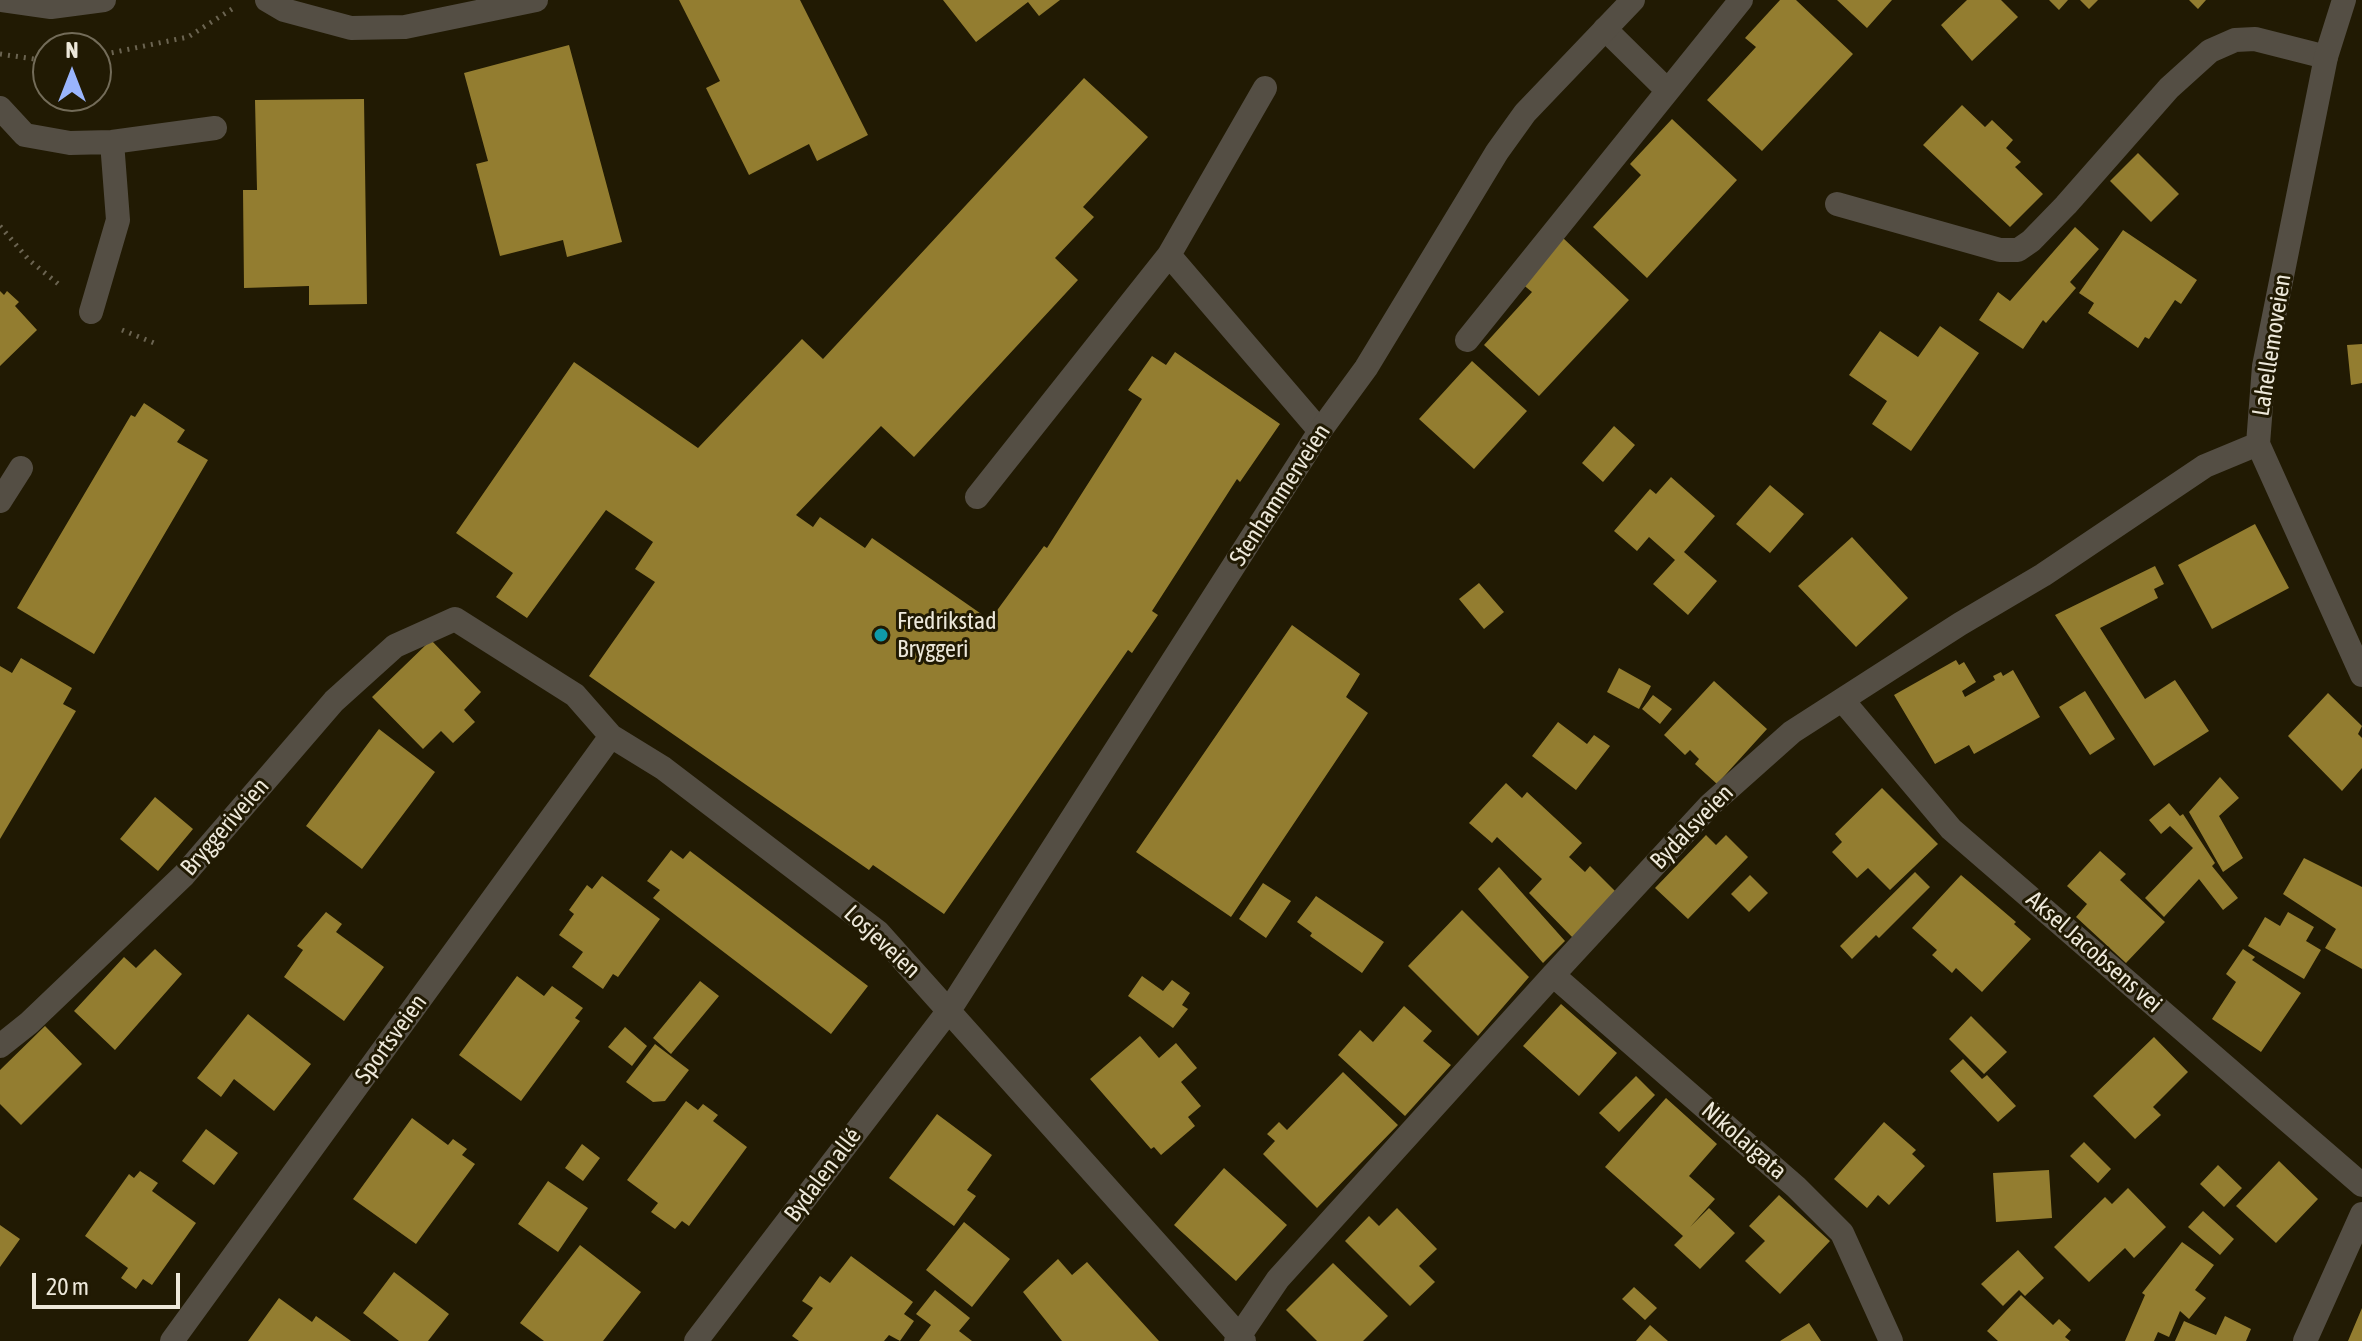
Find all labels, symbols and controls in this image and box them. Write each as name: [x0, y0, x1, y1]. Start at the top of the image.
north arrow: [32, 32, 112, 112]
text: N: [66, 37, 78, 63]
street label: Lahellemoveien: [2247, 272, 2297, 418]
street label: Stenhammerveien: [1223, 419, 1337, 571]
place label: Fredrikstad Bryggeri: [897, 607, 997, 663]
marker: Fredrikstad Bryggeri: [872, 626, 890, 644]
street label: Bryggeriveien: [175, 772, 275, 882]
street label: Bydalsveien: [1644, 779, 1740, 875]
street label: Aksel Jacobsens vei: [2020, 885, 2168, 1019]
street label: Losjeveien: [838, 899, 926, 985]
street label: Sportsveien: [349, 989, 433, 1089]
street label: Nikolaigata: [1696, 1096, 1792, 1186]
street label: Bydalen allé: [778, 1122, 868, 1228]
scale bar: [36, 1257, 184, 1307]
text: 20 m: [46, 1273, 89, 1300]

